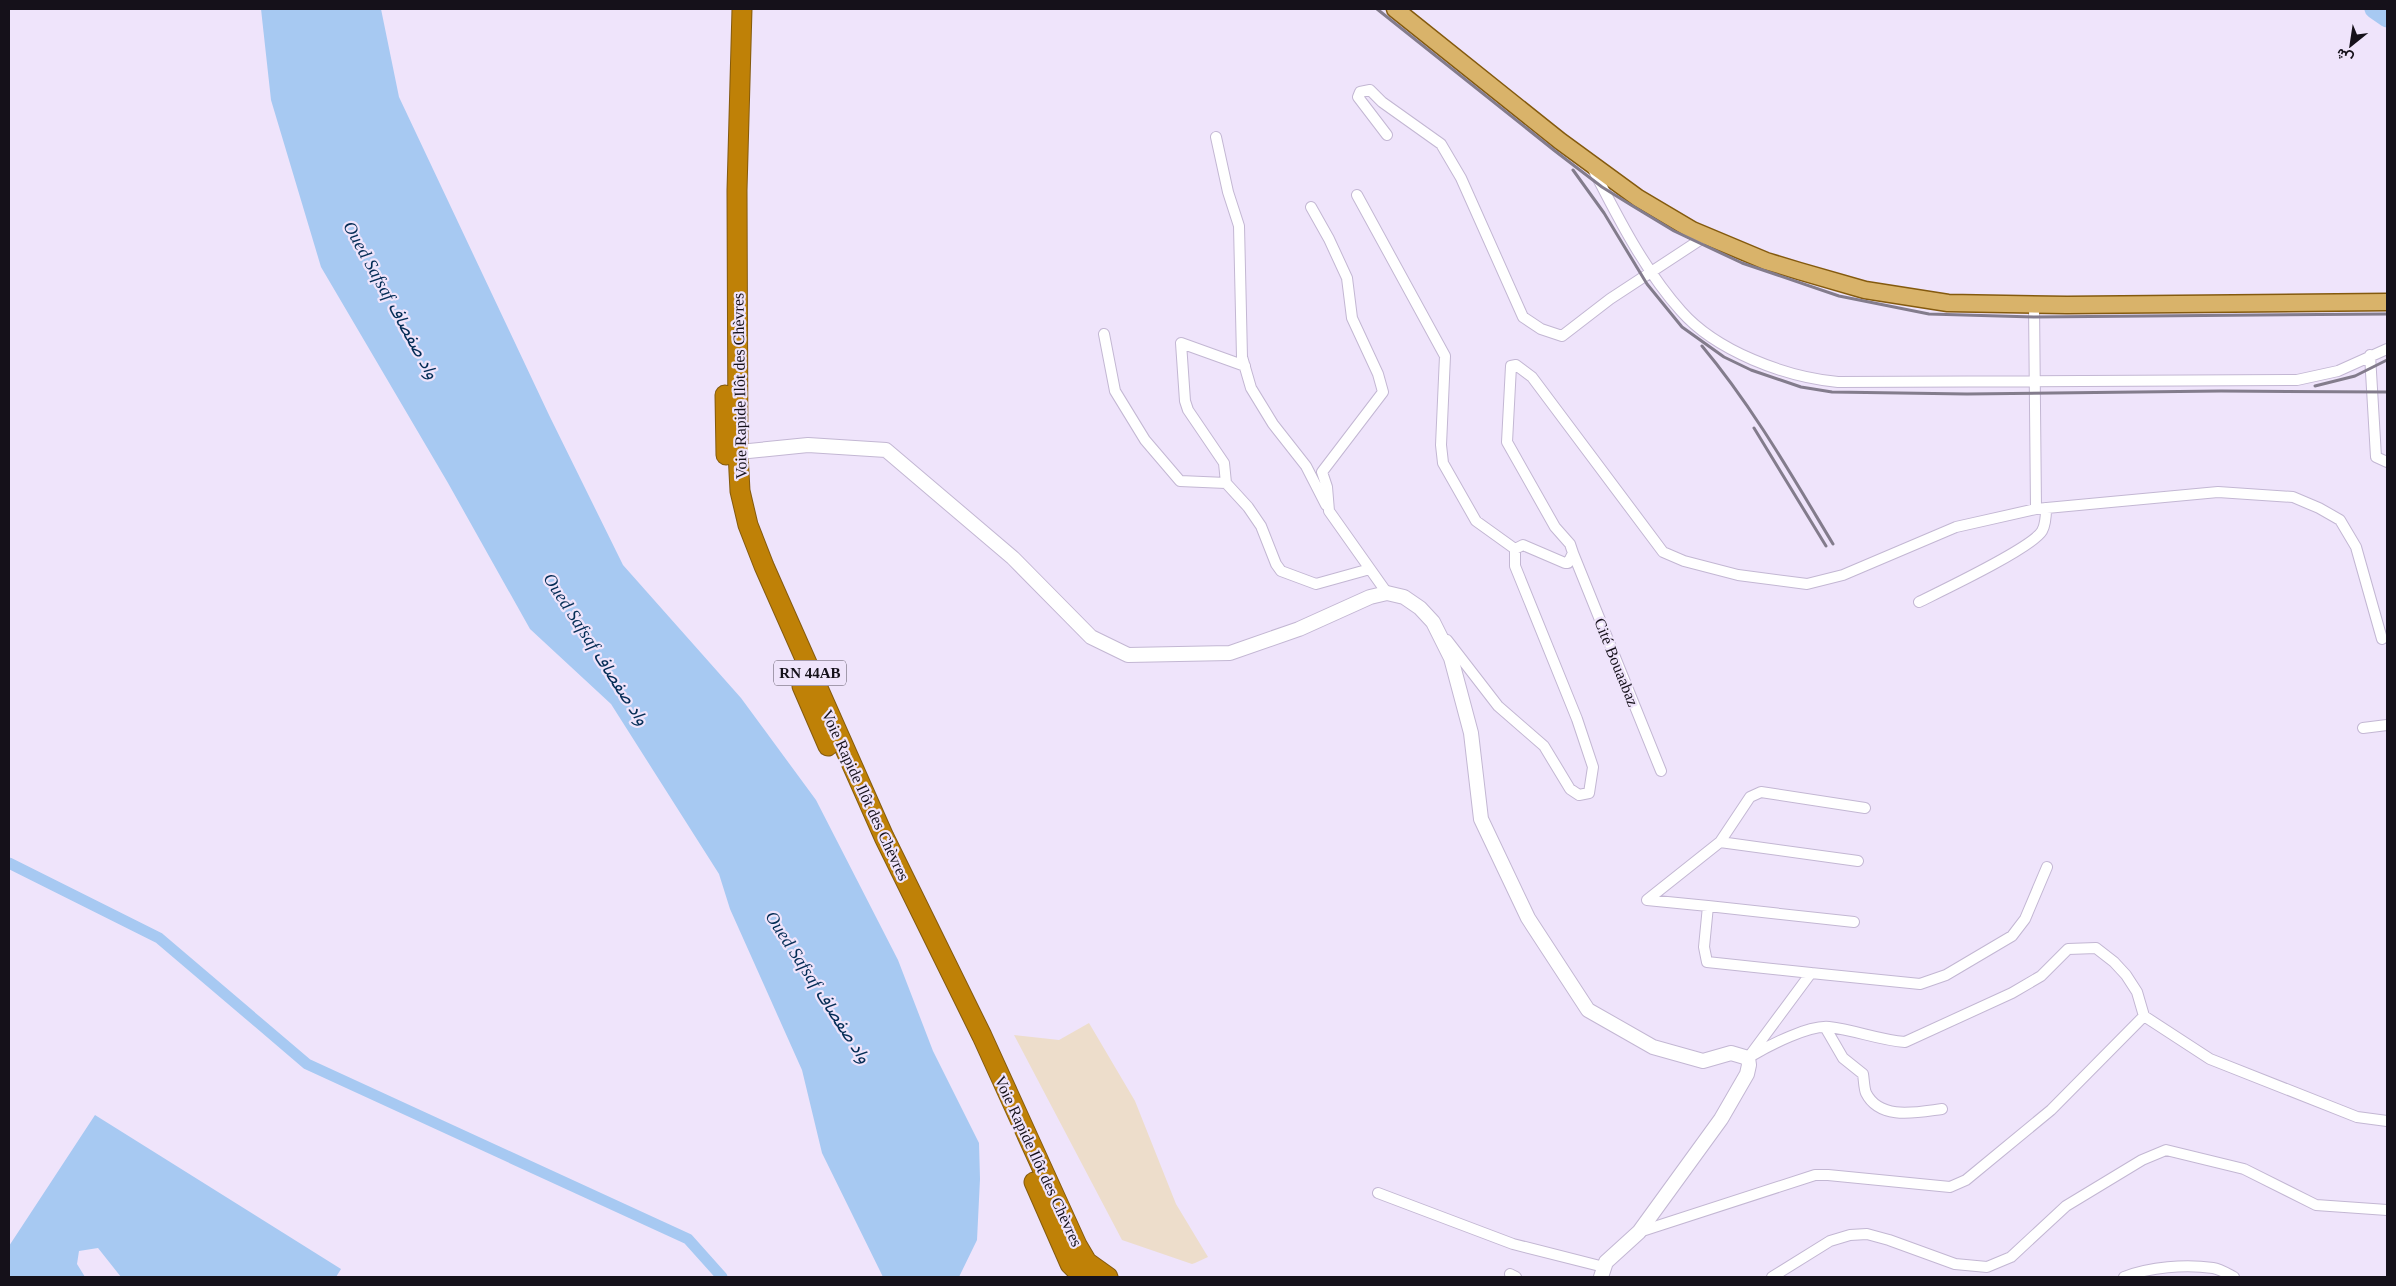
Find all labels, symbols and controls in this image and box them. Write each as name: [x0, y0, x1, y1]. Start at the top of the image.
north arrow: [2326, 20, 2376, 70]
text: ش: [2334, 44, 2356, 67]
water label: Oued Safsaf واد صفصاف: [338, 218, 443, 383]
street label: Voie Rapide Ilôt des Chèvres: [729, 293, 751, 479]
water label: Oued Safsaf واد صفصاف: [539, 569, 653, 729]
street label: Cité Bouaabaz: [1591, 616, 1642, 709]
road number: RN 44AB: [774, 660, 846, 686]
street label: Voie Rapide Ilôt des Chèvres: [818, 707, 913, 884]
water label: Oued Safsaf واد صفصاف: [761, 907, 875, 1067]
street label: Voie Rapide Ilôt des Chèvres: [991, 1073, 1086, 1250]

